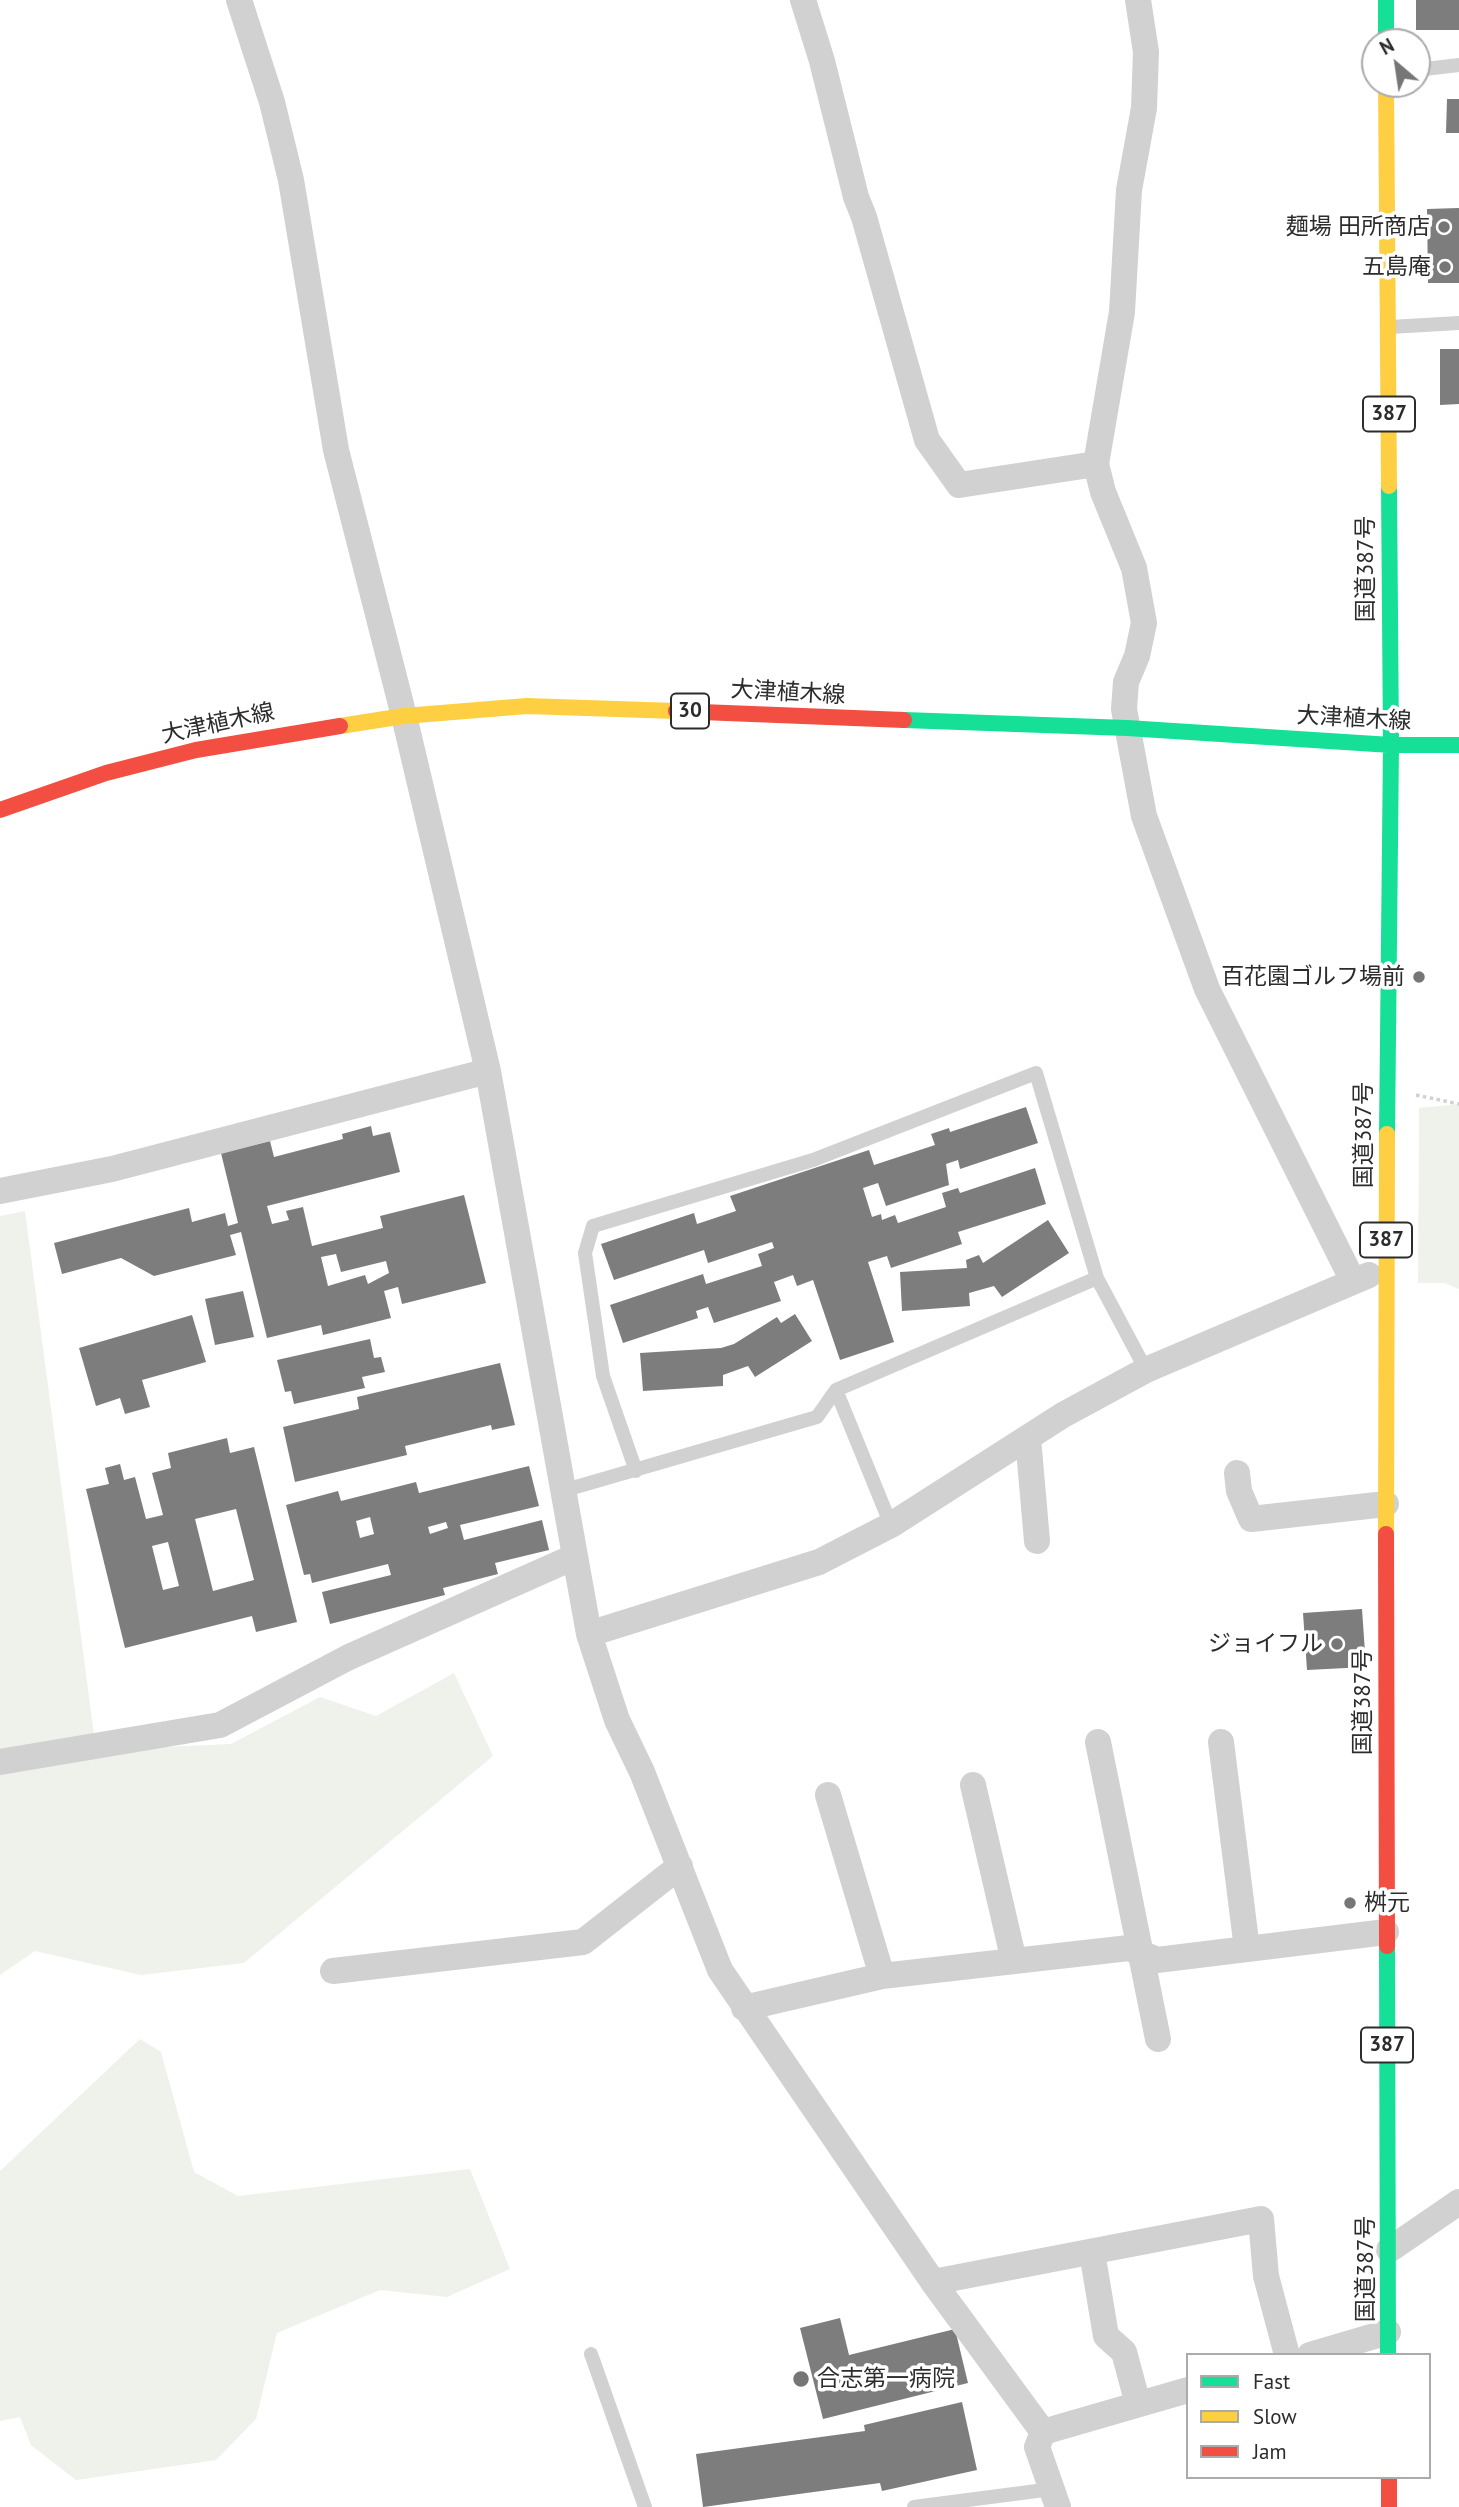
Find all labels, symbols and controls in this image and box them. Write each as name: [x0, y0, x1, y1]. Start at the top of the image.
north arrow: [1361, 28, 1431, 98]
text: N: [1376, 33, 1398, 60]
place label: 麺場 田所商店: [1286, 213, 1430, 241]
marker: 麺場 田所商店: [1436, 219, 1452, 235]
place label: 五島庵: [1362, 253, 1431, 281]
marker: 五島庵: [1437, 259, 1453, 275]
road number: 387: [1363, 396, 1415, 432]
street label: 国道387号: [1352, 516, 1380, 622]
street label: 大津植木線: [730, 676, 846, 710]
road number: 30: [671, 694, 709, 728]
street label: 大津植木線: [159, 699, 277, 749]
street label: 大津植木線: [1296, 702, 1412, 736]
place label: 百花園ゴルフ場前: [1221, 963, 1405, 991]
marker: 百花園ゴルフ場前: [1411, 969, 1427, 985]
street label: 国道387号: [1350, 1082, 1378, 1188]
road number: 387: [1360, 1222, 1412, 1258]
place label: ジョイフル: [1208, 1630, 1323, 1658]
marker: ジョイフル: [1329, 1636, 1345, 1652]
street label: 国道387号: [1349, 1649, 1377, 1755]
place label: 桝元: [1364, 1889, 1410, 1917]
marker: 桝元: [1342, 1895, 1358, 1911]
road number: 387: [1361, 2028, 1413, 2062]
street label: 国道387号: [1352, 2216, 1380, 2322]
legend: [1186, 2353, 1431, 2479]
place label: 合志第一病院: [817, 2365, 955, 2393]
text: Fast: [1253, 2368, 1290, 2395]
marker: 合志第一病院: [791, 2369, 811, 2389]
text: Slow: [1253, 2403, 1297, 2430]
text: Jam: [1253, 2438, 1287, 2465]

